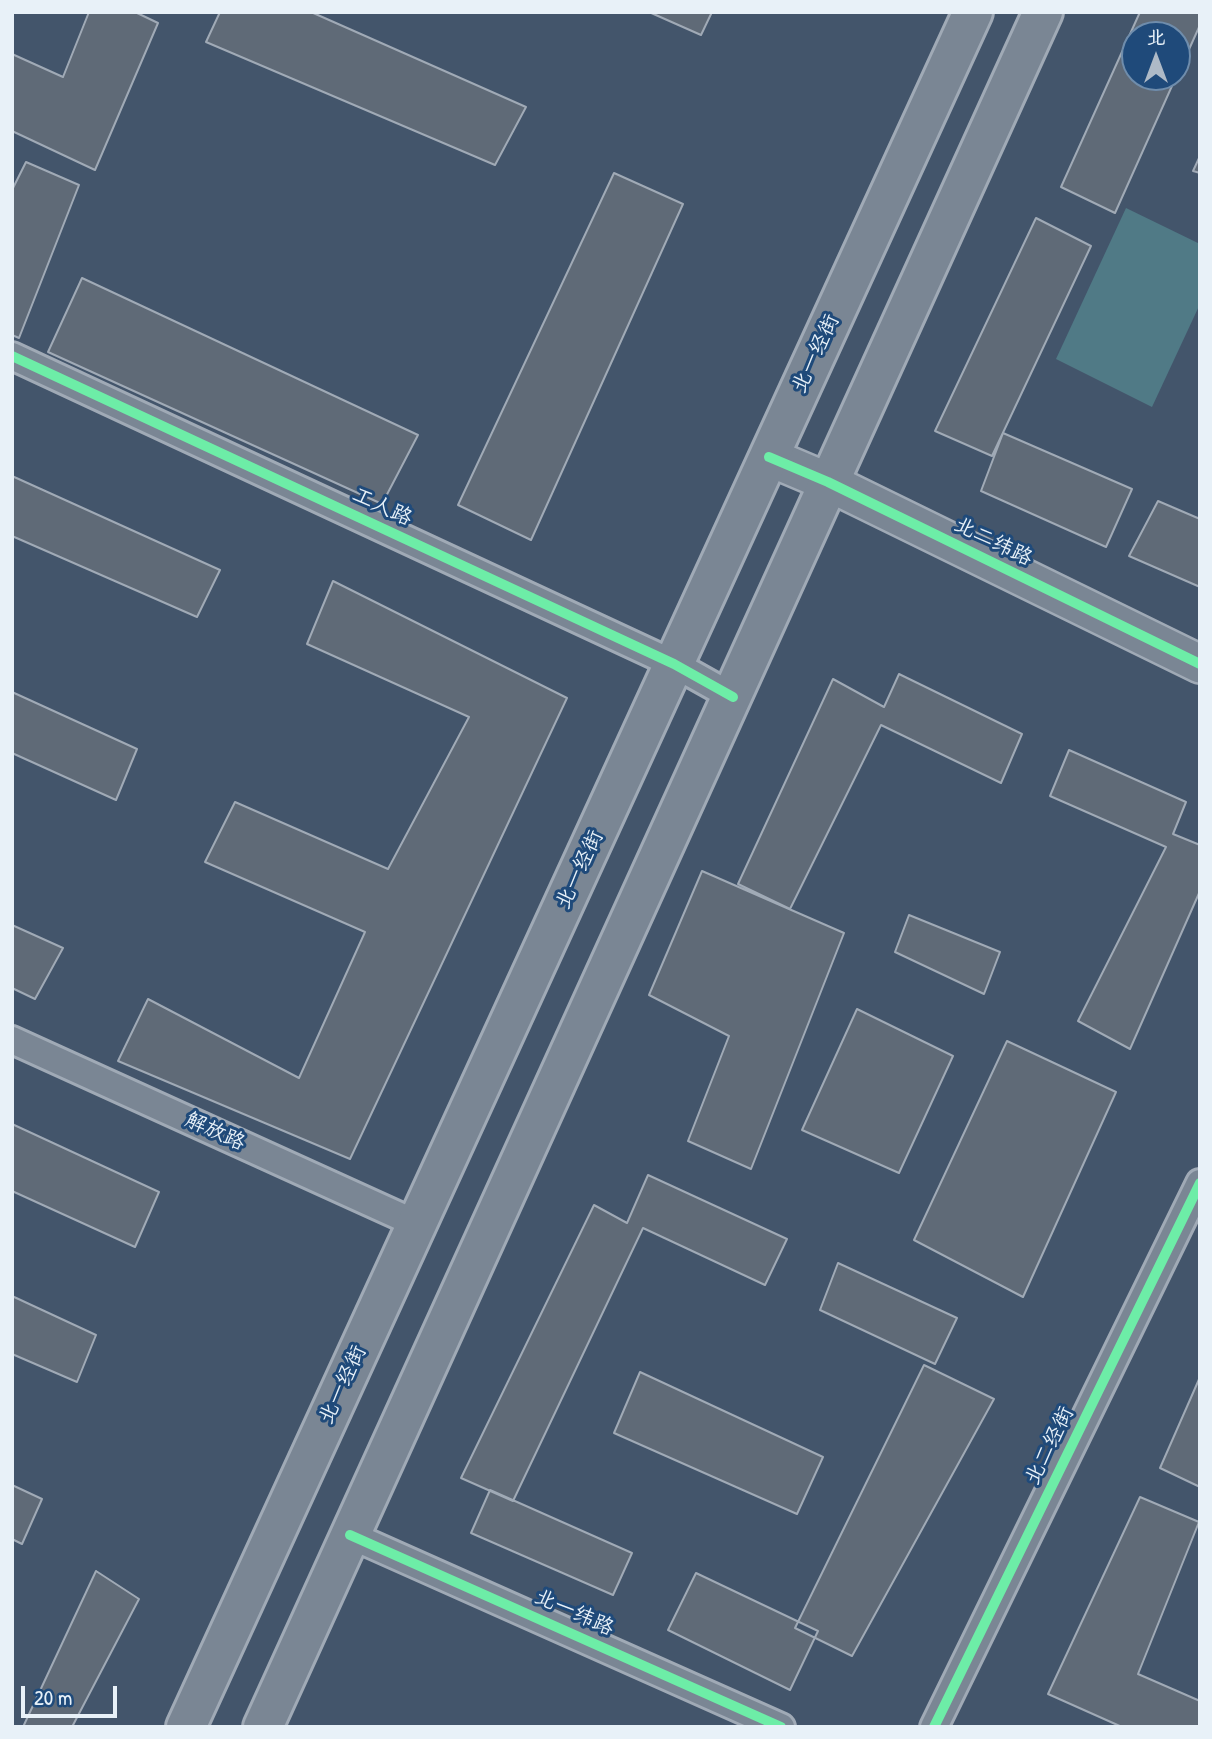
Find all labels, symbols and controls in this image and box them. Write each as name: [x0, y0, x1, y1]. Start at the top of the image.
north arrow: [1121, 21, 1191, 91]
text: 北: [1146, 24, 1166, 50]
street label: 北一经街: [787, 311, 845, 397]
street label: 工人路: [348, 482, 416, 532]
street label: 北二纬路: [950, 512, 1036, 572]
street label: 北一经街: [551, 827, 609, 913]
street label: 解放路: [181, 1108, 249, 1156]
street label: 北一经街: [314, 1342, 372, 1428]
street label: 北二经街: [1020, 1403, 1080, 1489]
street label: 北一纬路: [531, 1584, 617, 1642]
scale bar: [24, 1672, 121, 1716]
text: 20 m: [34, 1683, 72, 1712]

